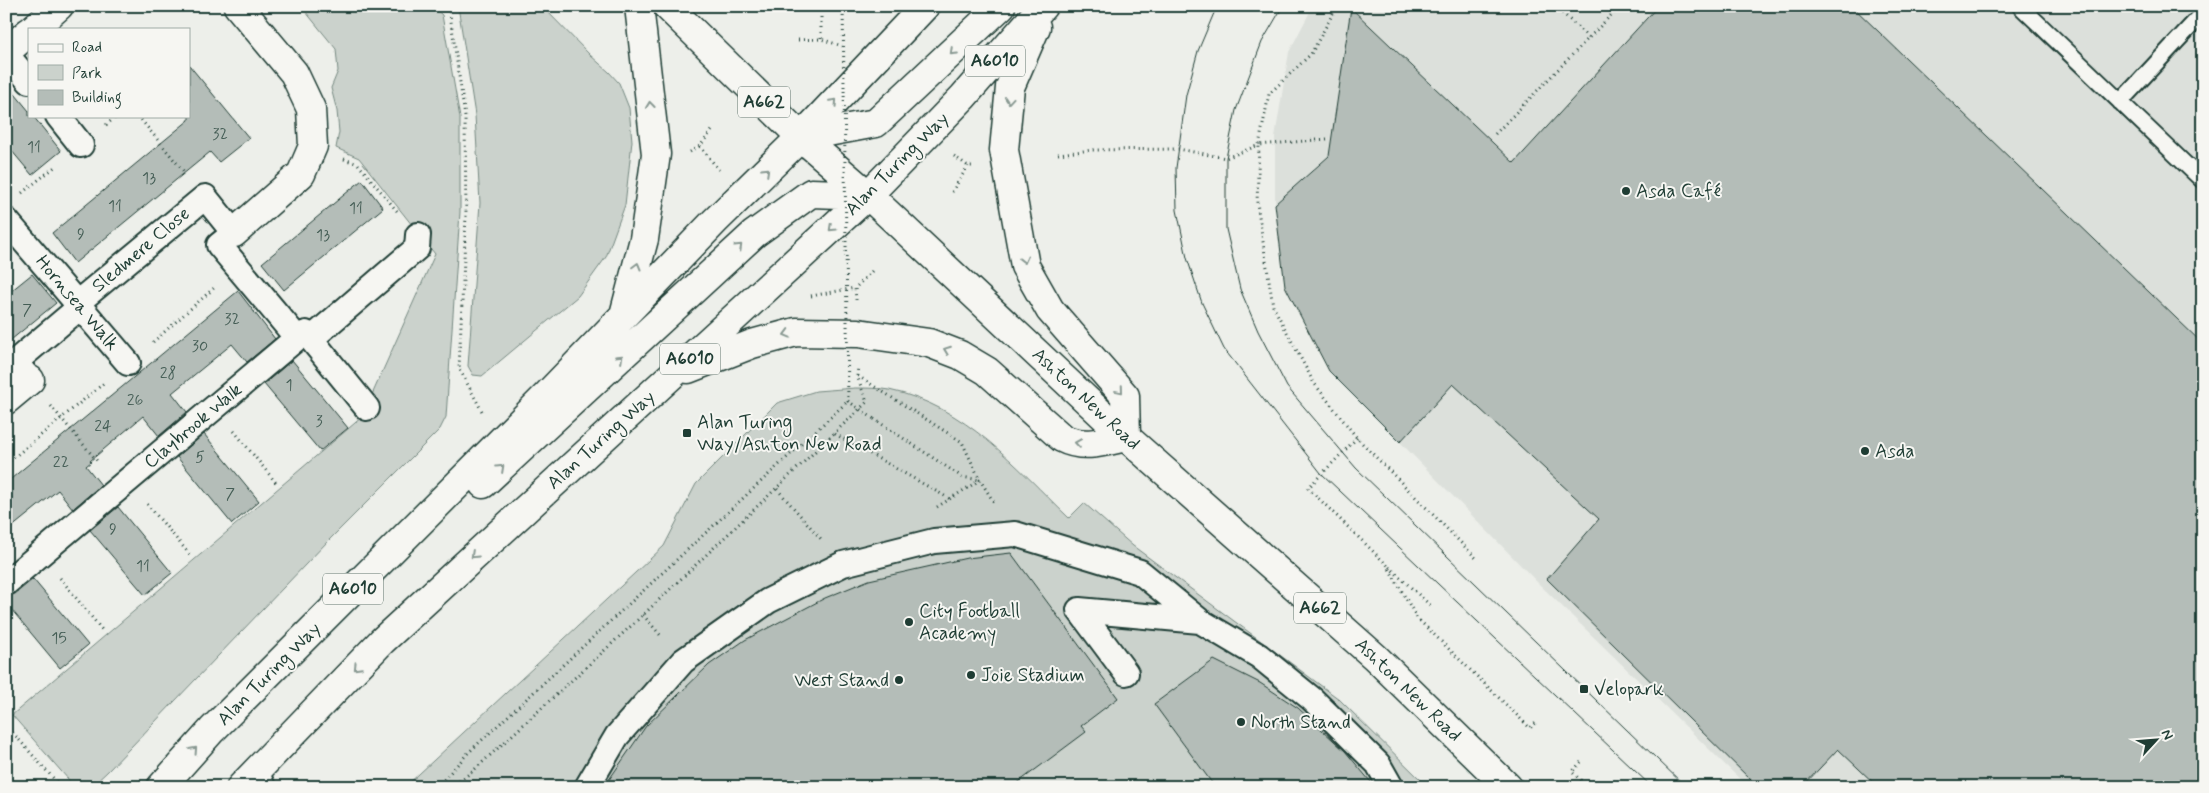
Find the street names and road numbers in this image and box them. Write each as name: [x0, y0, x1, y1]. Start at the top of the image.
road number: A6010: [965, 46, 1025, 76]
road number: A662: [738, 86, 790, 118]
street label: Alan Turing Way: [840, 107, 956, 223]
street label: Sledmere Close: [87, 202, 195, 298]
street label: Hornsea Walk: [30, 250, 124, 356]
street label: Ashton New Road: [1026, 342, 1146, 456]
road number: A6010: [660, 344, 720, 374]
street label: Claybrook Walk: [139, 377, 248, 474]
street label: Alan Turing Way: [542, 385, 662, 497]
road number: A6010: [323, 574, 383, 604]
road number: A662: [1294, 592, 1346, 624]
street label: Alan Turing Way: [212, 617, 328, 733]
street label: Ashton New Road: [1349, 633, 1467, 747]

